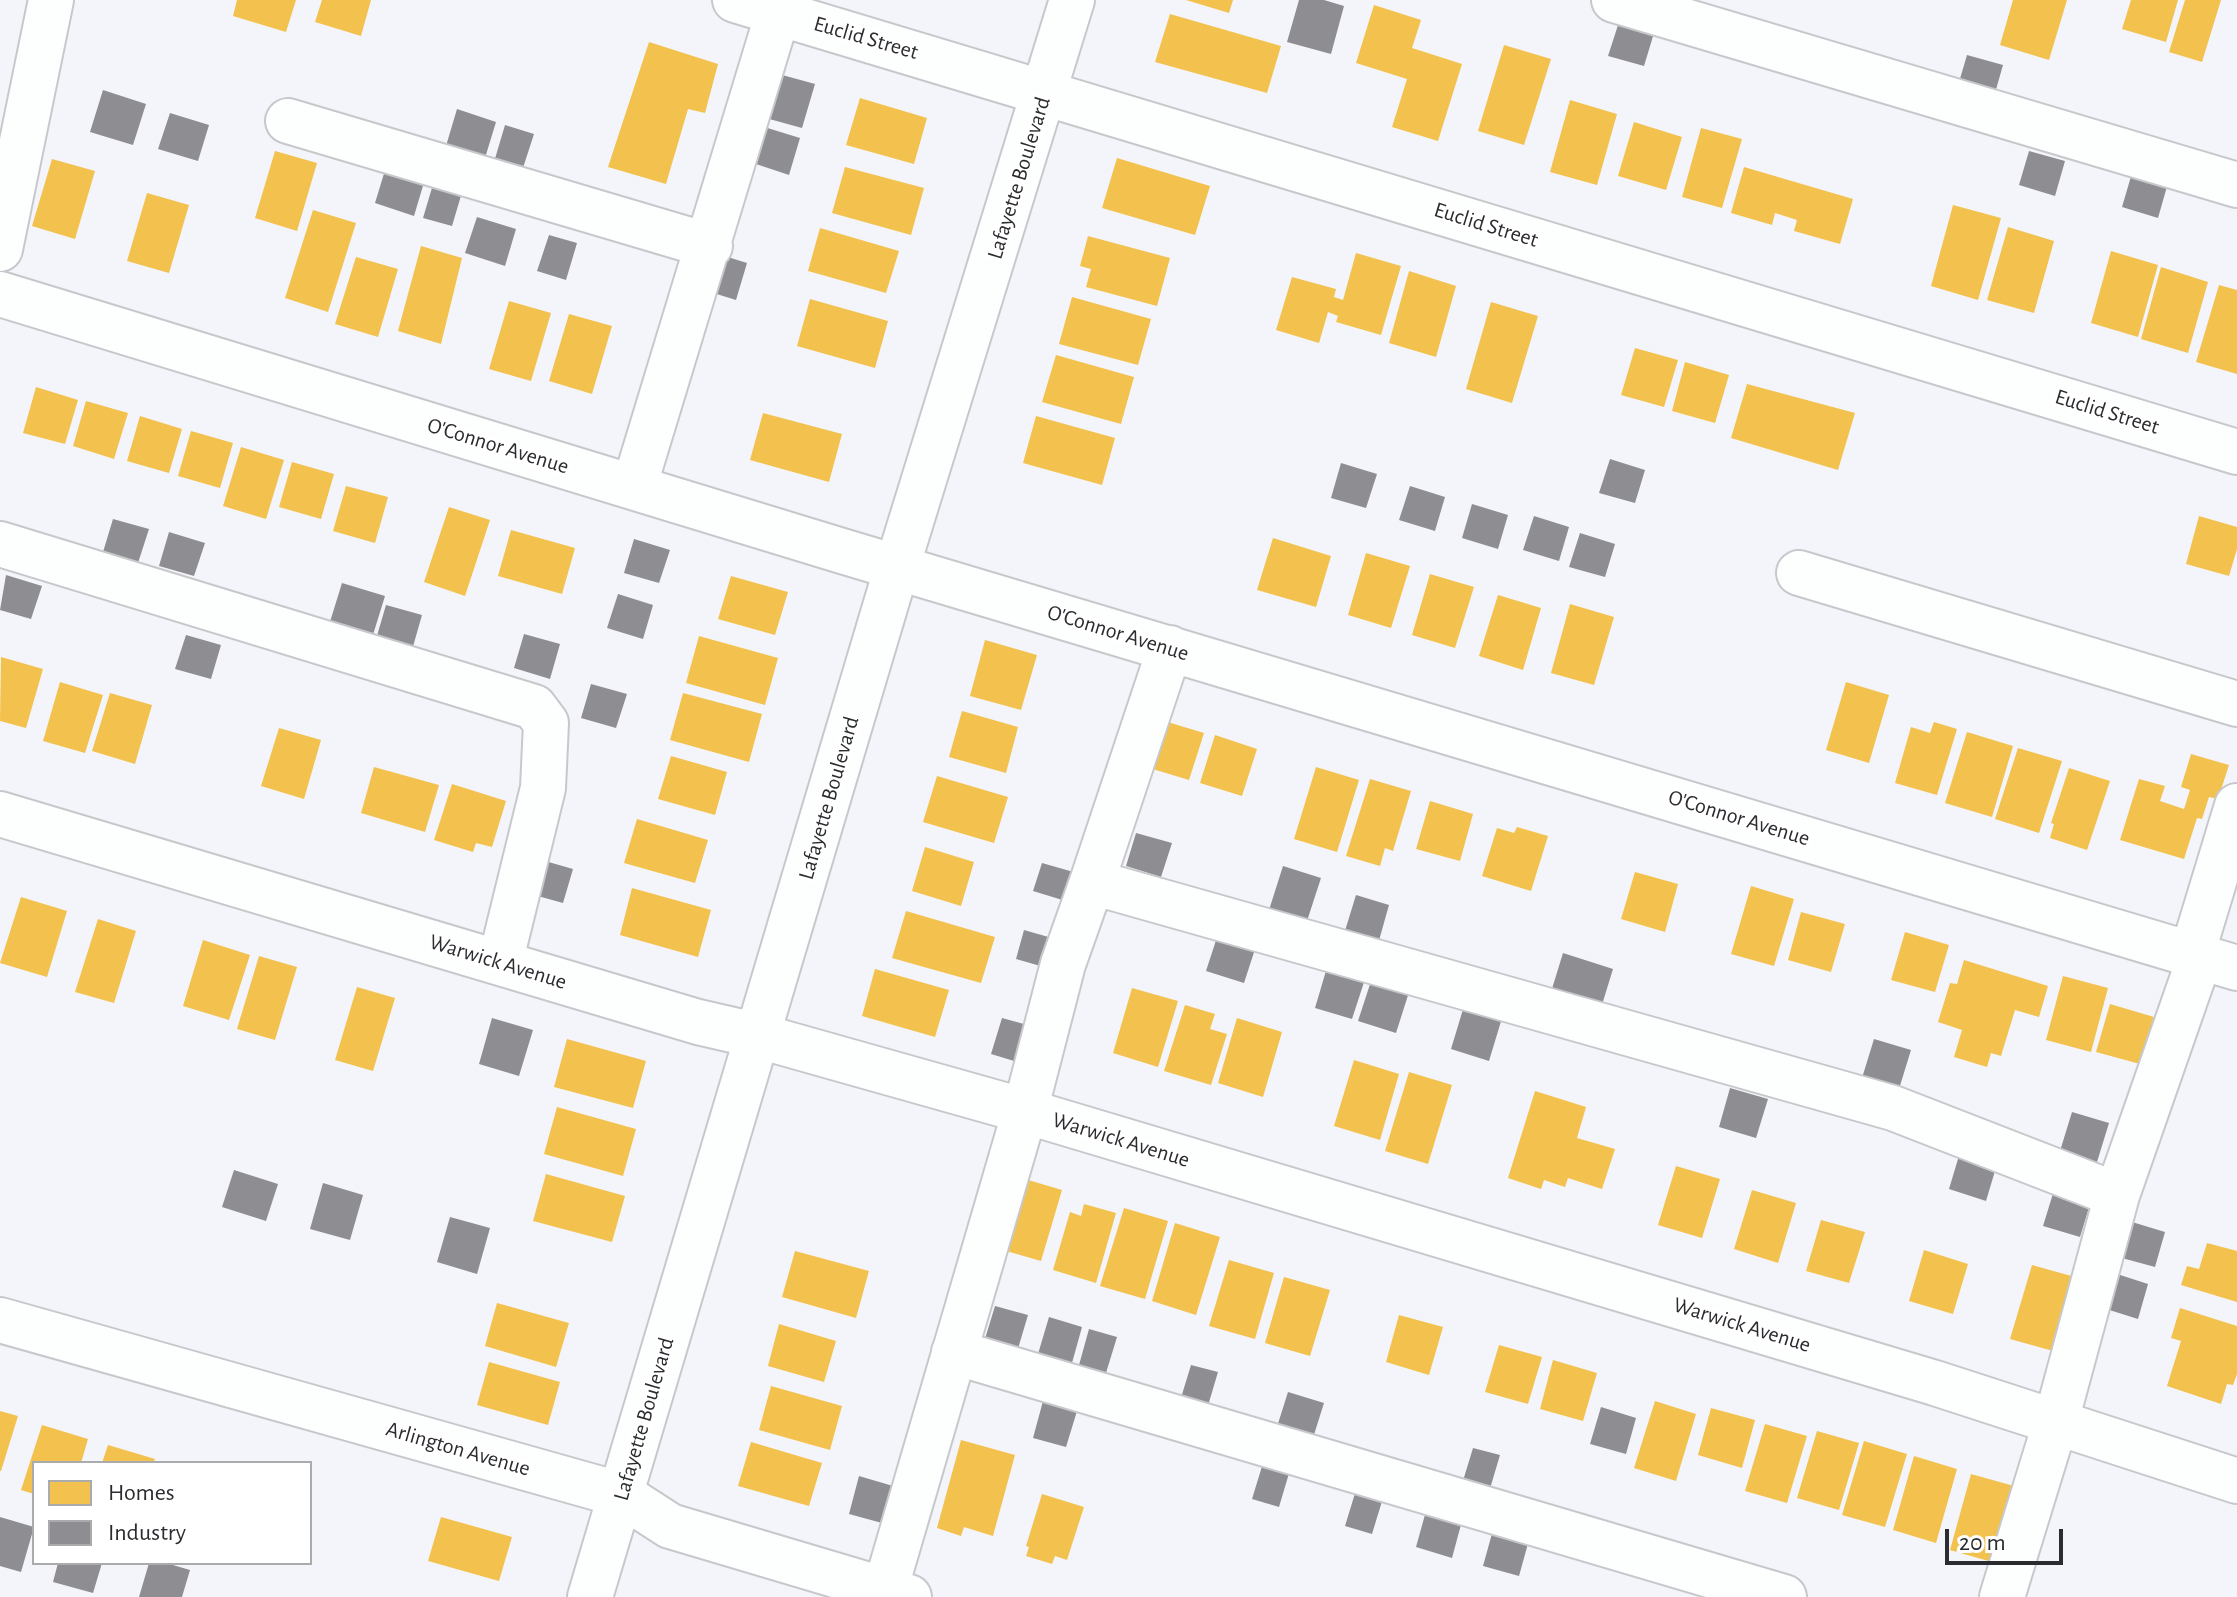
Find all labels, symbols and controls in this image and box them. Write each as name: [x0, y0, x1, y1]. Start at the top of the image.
street label: Euclid Street: [811, 11, 921, 65]
street label: Lafayette Boulevard: [982, 93, 1056, 263]
street label: Euclid Street: [1431, 197, 1541, 253]
street label: Euclid Street: [2052, 384, 2162, 440]
street label: O'Connor Avenue: [424, 412, 572, 480]
street label: O'Connor Avenue: [1044, 599, 1192, 667]
street label: Lafayette Boulevard: [793, 713, 865, 883]
street label: O'Connor Avenue: [1665, 784, 1813, 852]
street label: Warwick Avenue: [426, 929, 570, 995]
street label: Warwick Avenue: [1049, 1107, 1193, 1173]
street label: Warwick Avenue: [1670, 1292, 1814, 1358]
street label: Lafayette Boulevard: [608, 1334, 680, 1504]
street label: Arlington Avenue: [383, 1416, 533, 1482]
legend: [32, 1461, 312, 1565]
text: Homes: [108, 1481, 175, 1505]
scale bar: [1949, 1513, 2067, 1563]
text: Industry: [108, 1521, 186, 1545]
text: 20 m: [1959, 1531, 2006, 1555]

